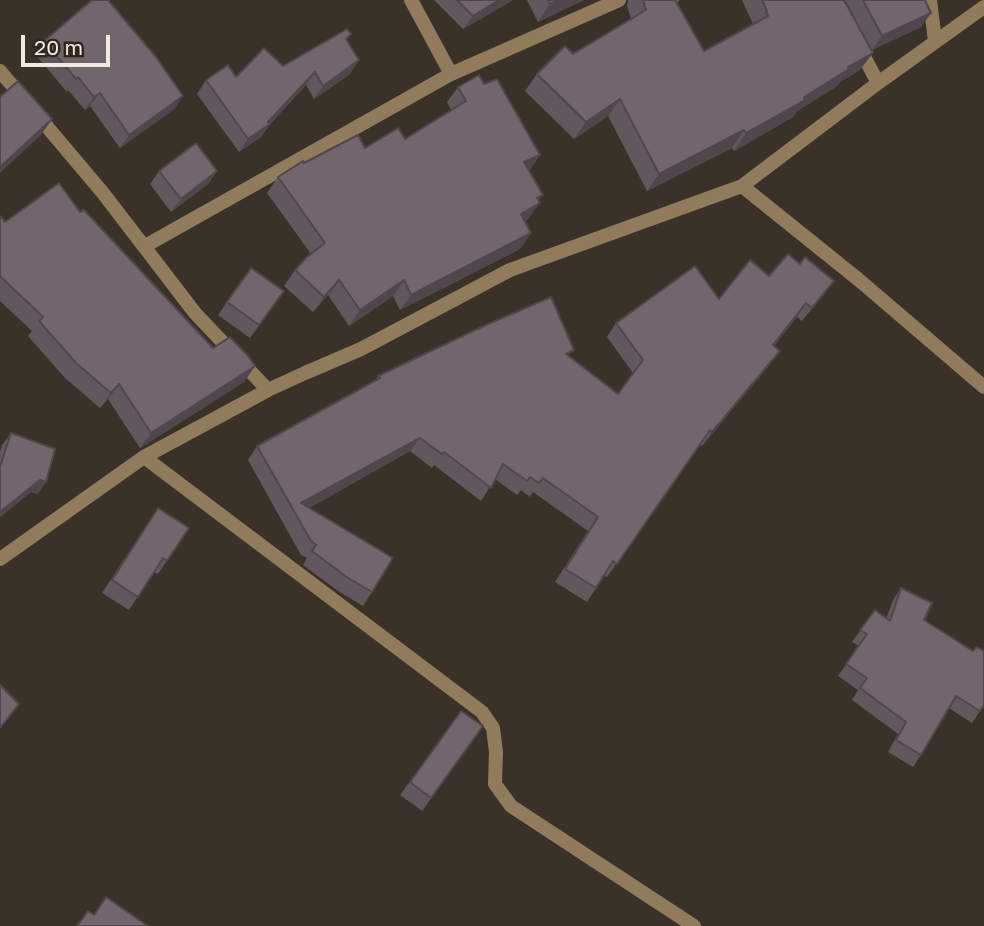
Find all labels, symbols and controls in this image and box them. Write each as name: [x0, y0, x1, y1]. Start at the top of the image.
scale bar: [24, 21, 114, 65]
text: 20 m: [34, 34, 83, 60]

